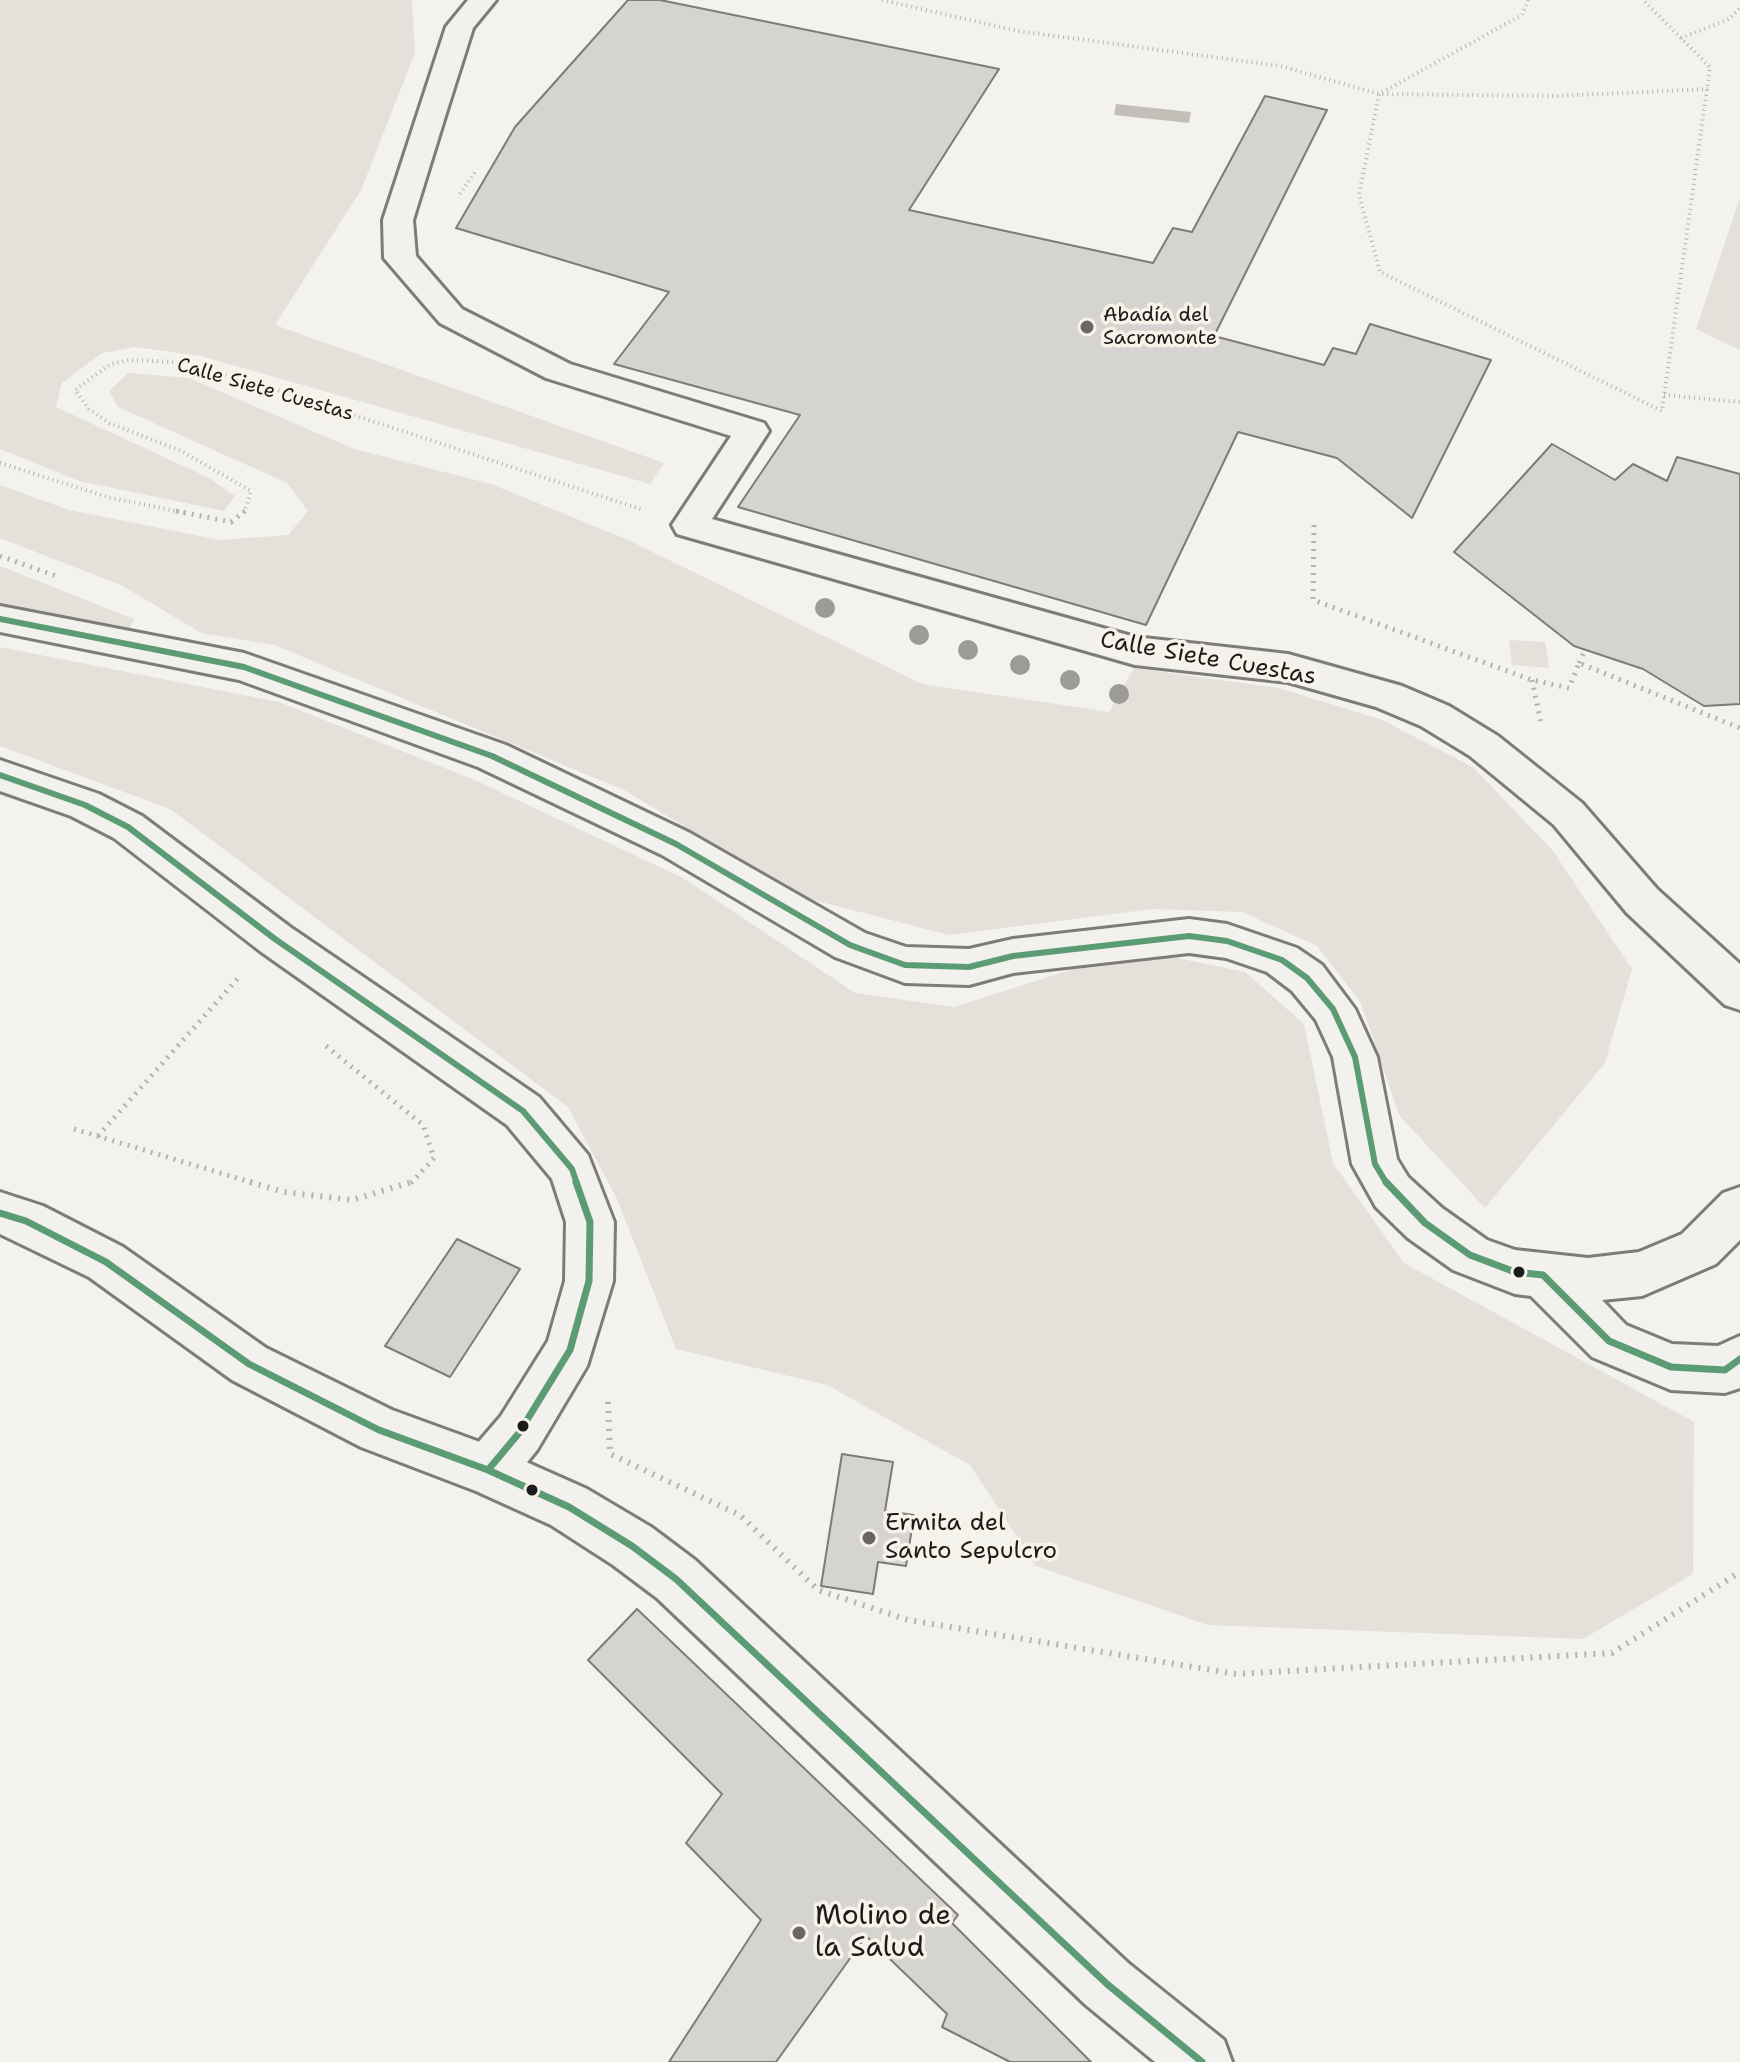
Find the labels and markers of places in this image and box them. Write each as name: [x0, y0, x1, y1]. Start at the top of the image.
place label: Abadía del Sacromonte: [1103, 304, 1217, 351]
marker: Abadía del Sacromonte: [1078, 318, 1096, 336]
unlabelled marker: [1511, 1264, 1527, 1280]
unlabelled marker: [515, 1418, 531, 1434]
unlabelled marker: [524, 1482, 540, 1498]
place label: Ermita del Santo Sepulcro: [885, 1510, 1057, 1566]
marker: Ermita del Santo Sepulcro: [860, 1529, 878, 1547]
place label: Molino de la Salud: [815, 1900, 951, 1966]
marker: Molino de la Salud: [790, 1924, 808, 1942]

